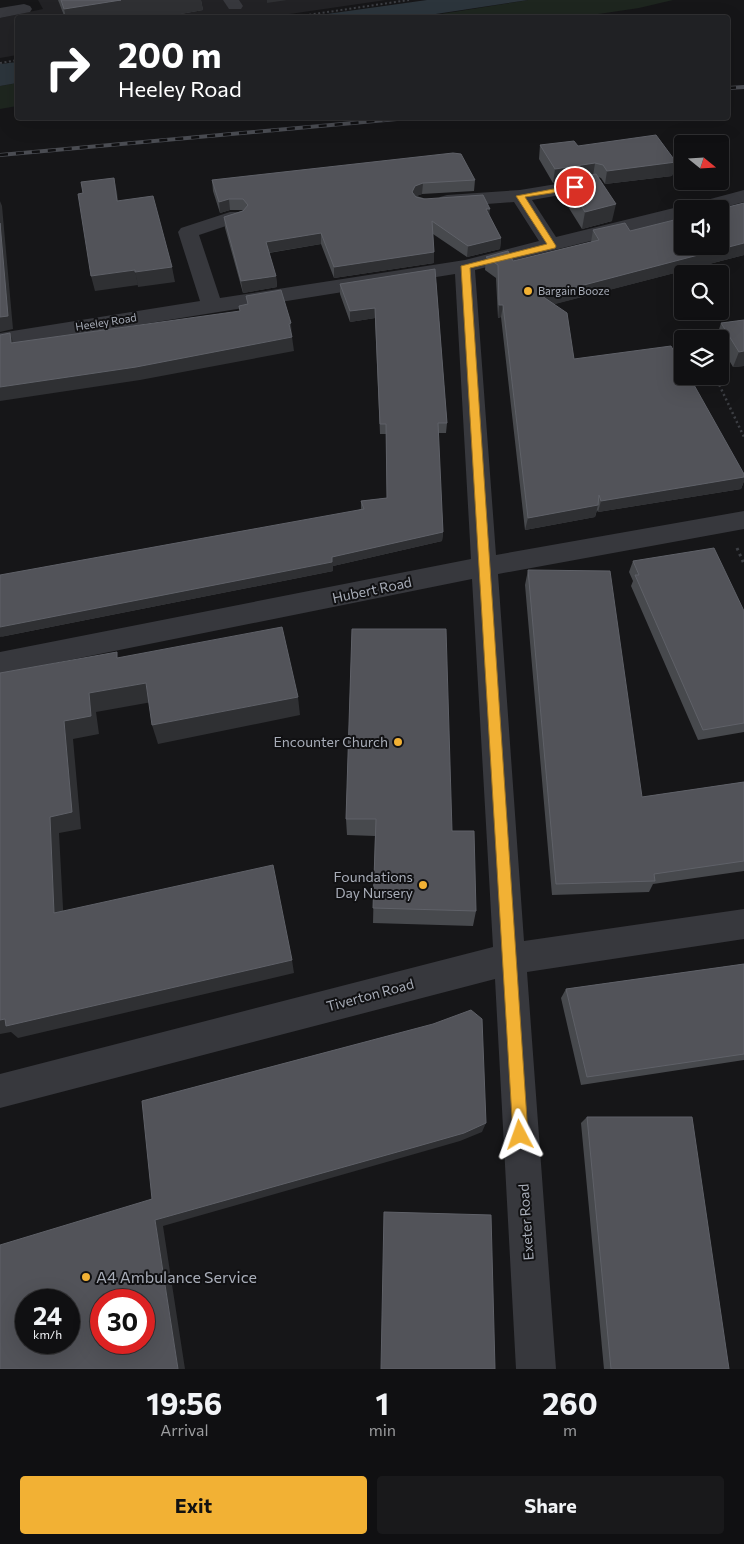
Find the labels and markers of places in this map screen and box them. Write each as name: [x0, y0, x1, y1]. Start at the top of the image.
pin: [554, 166, 596, 208]
place label: Bargain Booze: [538, 284, 610, 297]
marker: Bargain Booze: [522, 285, 534, 297]
place label: Encounter Church: [274, 733, 388, 750]
marker: Encounter Church: [392, 736, 404, 748]
place label: Foundations Day Nursery: [334, 868, 413, 901]
marker: Foundations Day Nursery: [417, 879, 429, 891]
place label: A4 Ambulance Service: [96, 1267, 257, 1286]
marker: A4 Ambulance Service: [80, 1271, 92, 1283]

